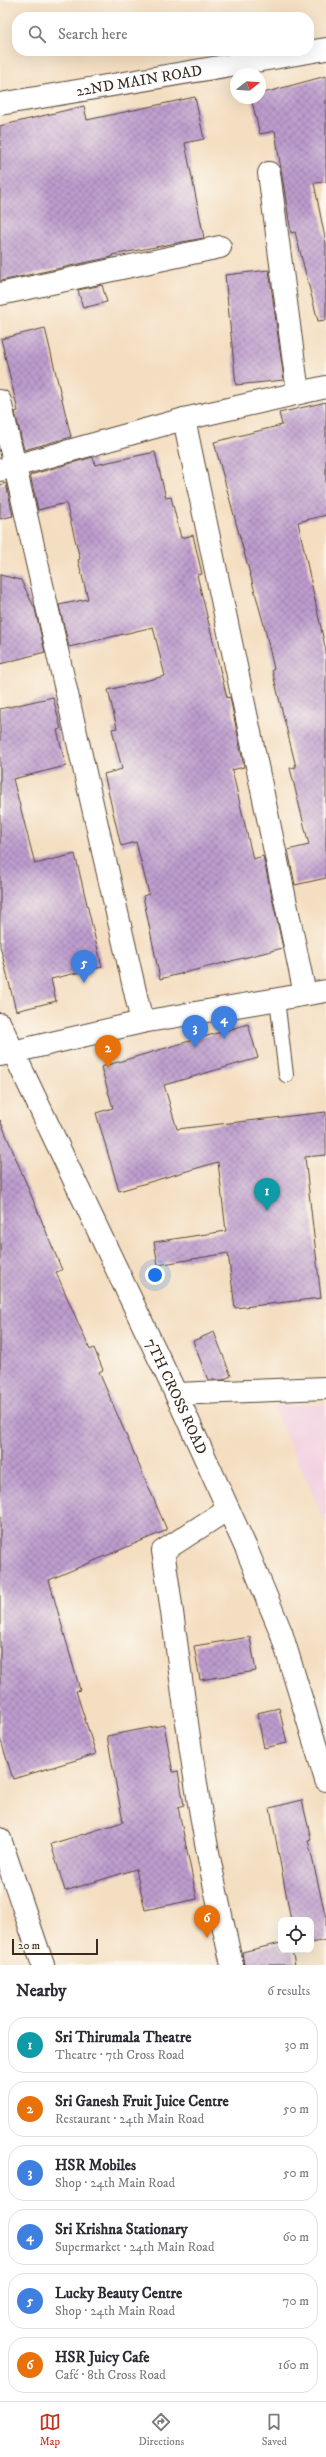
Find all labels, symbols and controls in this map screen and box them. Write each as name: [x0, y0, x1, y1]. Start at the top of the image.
search box: [12, 12, 314, 56]
icon: search: [26, 23, 48, 45]
text: Search here: [58, 25, 127, 44]
street label: 22ND MAIN ROAD: [75, 61, 204, 101]
north arrow: [230, 68, 266, 104]
pin: 5: [71, 950, 97, 983]
pin: 4: [211, 1006, 237, 1039]
pin: 3: [182, 1015, 208, 1048]
pin: 2: [95, 1035, 121, 1068]
pin: 1: [254, 1178, 280, 1211]
your location: [145, 1265, 165, 1285]
street label: 7TH CROSS ROAD: [141, 1335, 211, 1457]
pin: 6: [194, 1905, 220, 1938]
map controls: [278, 1917, 314, 1953]
button: locate: [278, 1917, 314, 1953]
scale bar: [12, 1937, 98, 1956]
text: 20 m: [18, 1939, 40, 1953]
text: Nearby: [16, 1980, 66, 2002]
text: 6 results: [267, 1983, 310, 1999]
text: Sri Thirumala Theatre: [55, 2028, 192, 2047]
text: 1: [28, 2037, 32, 2053]
text: 30 m: [285, 2037, 309, 2053]
text: Theatre · 7th Cross Road: [55, 2047, 184, 2063]
text: Sri Ganesh Fruit Juice Centre: [55, 2092, 229, 2111]
text: 2: [27, 2101, 33, 2117]
text: 50 m: [283, 2101, 309, 2117]
text: Restaurant · 24th Main Road: [55, 2111, 204, 2127]
text: HSR Mobiles: [55, 2156, 136, 2175]
text: 3: [28, 2165, 32, 2181]
text: 50 m: [283, 2165, 309, 2181]
text: Shop · 24th Main Road: [55, 2175, 175, 2191]
text: Sri Krishna Stationary: [55, 2220, 188, 2239]
text: 4: [26, 2229, 34, 2245]
text: 60 m: [283, 2229, 309, 2245]
text: Supermarket · 24th Main Road: [55, 2239, 214, 2255]
text: Lucky Beauty Centre: [55, 2284, 182, 2303]
text: 5: [27, 2293, 33, 2309]
text: 70 m: [283, 2293, 309, 2309]
text: Shop · 24th Main Road: [55, 2303, 175, 2319]
text: HSR Juicy Cafe: [55, 2348, 150, 2367]
text: 6: [27, 2357, 33, 2373]
text: 160 m: [278, 2357, 309, 2373]
text: Café · 8th Cross Road: [55, 2367, 166, 2383]
tab: Map: [39, 2411, 61, 2449]
tab: Directions: [139, 2411, 184, 2449]
tab: Saved: [262, 2411, 287, 2449]

